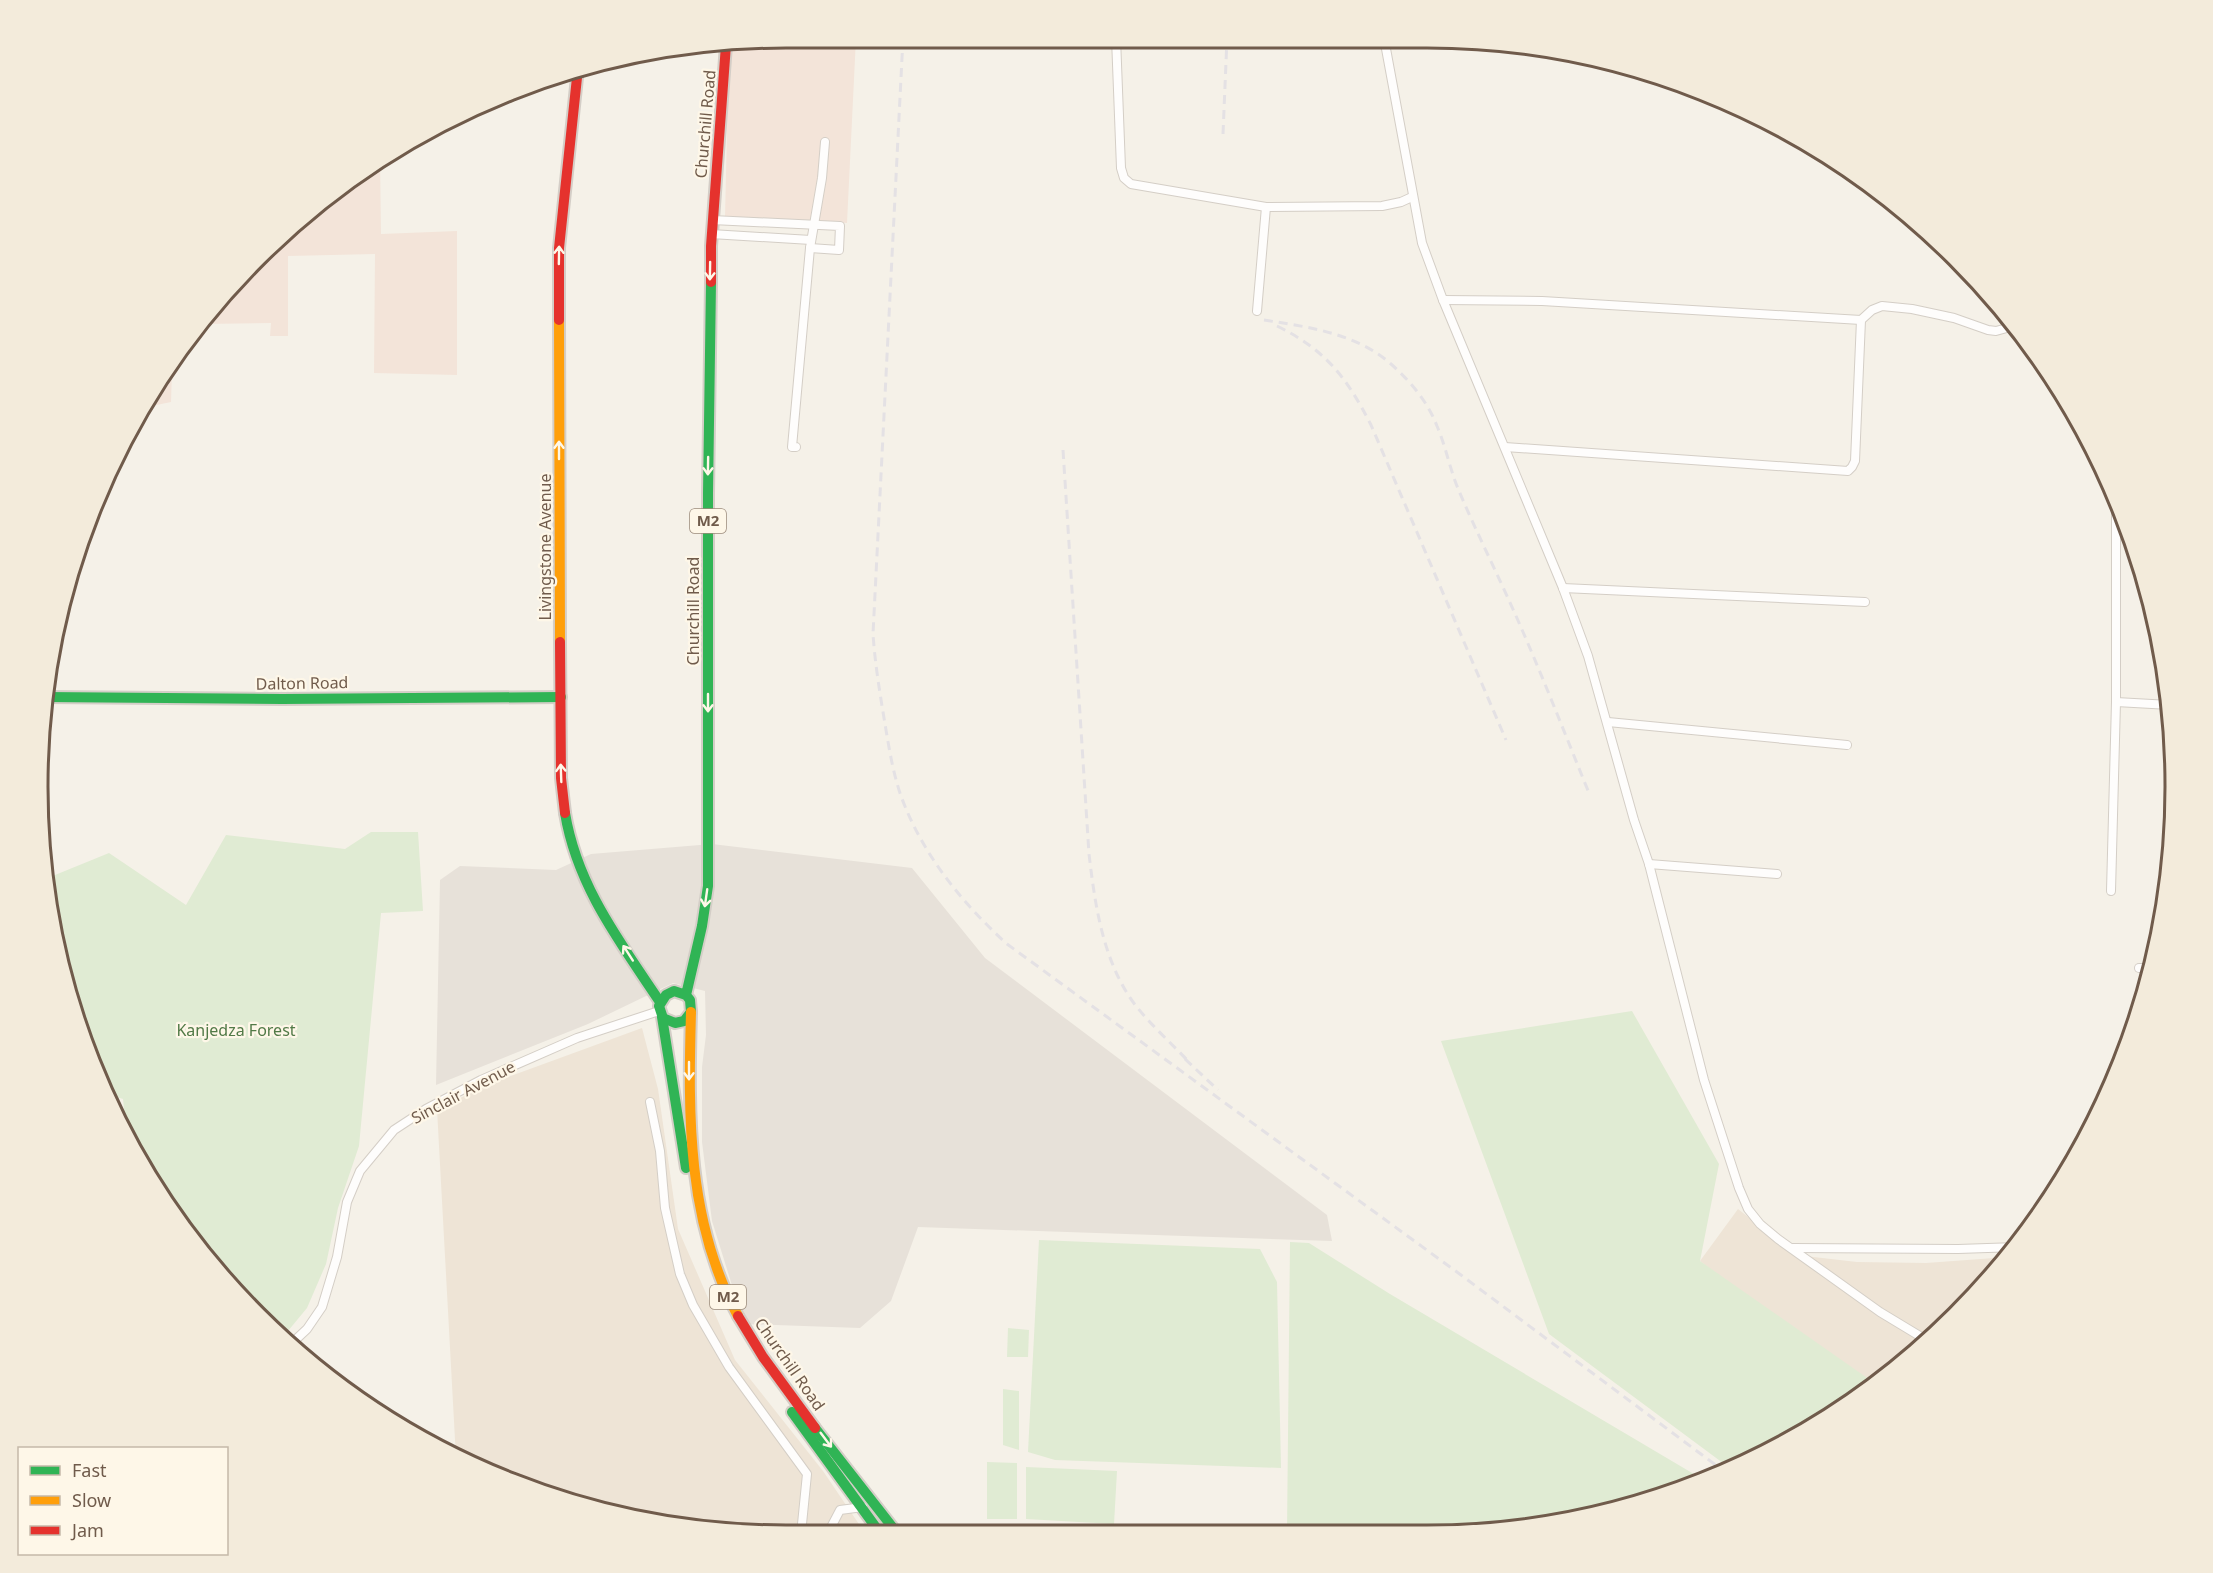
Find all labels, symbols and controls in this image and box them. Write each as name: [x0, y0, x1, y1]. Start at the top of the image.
street label: Churchill Road: [689, 69, 721, 179]
one-way arrow: [554, 245, 565, 265]
one-way arrow: [704, 261, 716, 281]
one-way arrow: [553, 440, 565, 460]
one-way arrow: [702, 456, 714, 476]
street label: Livingstone Avenue: [534, 474, 556, 620]
road number: M2: [690, 509, 726, 533]
street label: Churchill Road: [682, 557, 704, 665]
street label: Dalton Road: [255, 671, 349, 695]
one-way arrow: [702, 693, 714, 713]
one-way arrow: [555, 764, 567, 784]
one-way arrow: [701, 888, 712, 908]
one-way arrow: [622, 945, 634, 962]
park label: Kanjedza Forest: [176, 1019, 296, 1041]
street label: Sinclair Avenue: [407, 1055, 519, 1129]
one-way arrow: [683, 1060, 695, 1080]
road number: M2: [710, 1285, 746, 1309]
street label: Churchill Road: [750, 1313, 830, 1415]
one-way arrow: [820, 1432, 833, 1448]
legend: [18, 1447, 228, 1555]
text: Fast: [72, 1458, 107, 1482]
text: Slow: [72, 1488, 111, 1512]
text: Jam: [70, 1518, 104, 1542]

